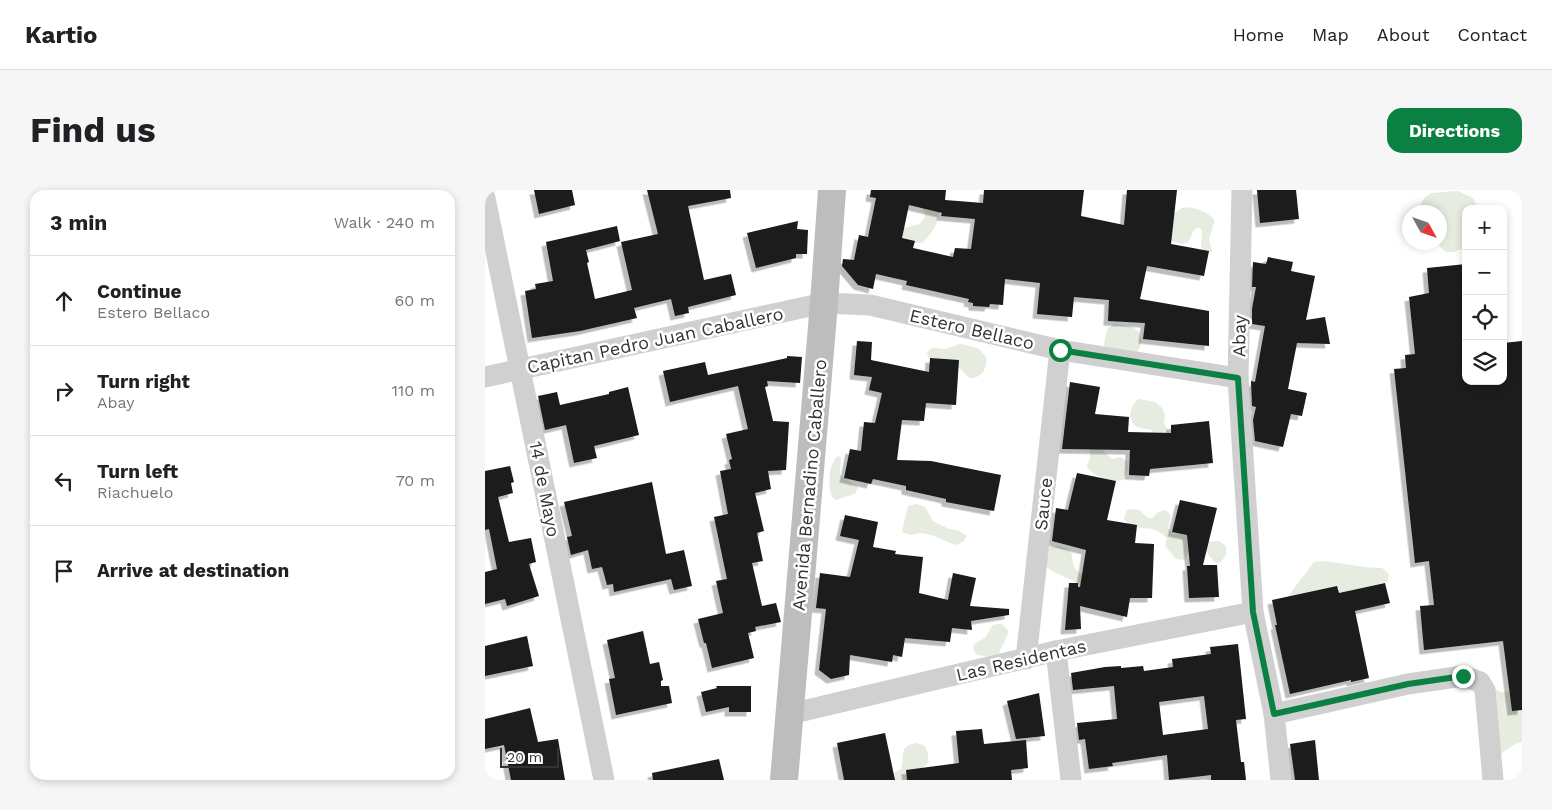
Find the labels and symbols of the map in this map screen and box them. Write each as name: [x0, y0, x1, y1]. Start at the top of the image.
north arrow: [1402, 205, 1447, 250]
street label: Capitan Pedro Juan Caballero: [525, 303, 785, 377]
street label: Estero Bellaco: [908, 304, 1036, 354]
street label: Abay: [1228, 314, 1250, 357]
route start: [1049, 339, 1072, 362]
street label: Avenida Bernadino Caballero: [788, 358, 830, 612]
street label: 14 de Mayo: [525, 439, 565, 539]
street label: Sauce: [1030, 476, 1056, 532]
street label: Las Residentas: [954, 635, 1088, 685]
route end: [1452, 665, 1475, 688]
scale bar: [500, 745, 559, 768]

